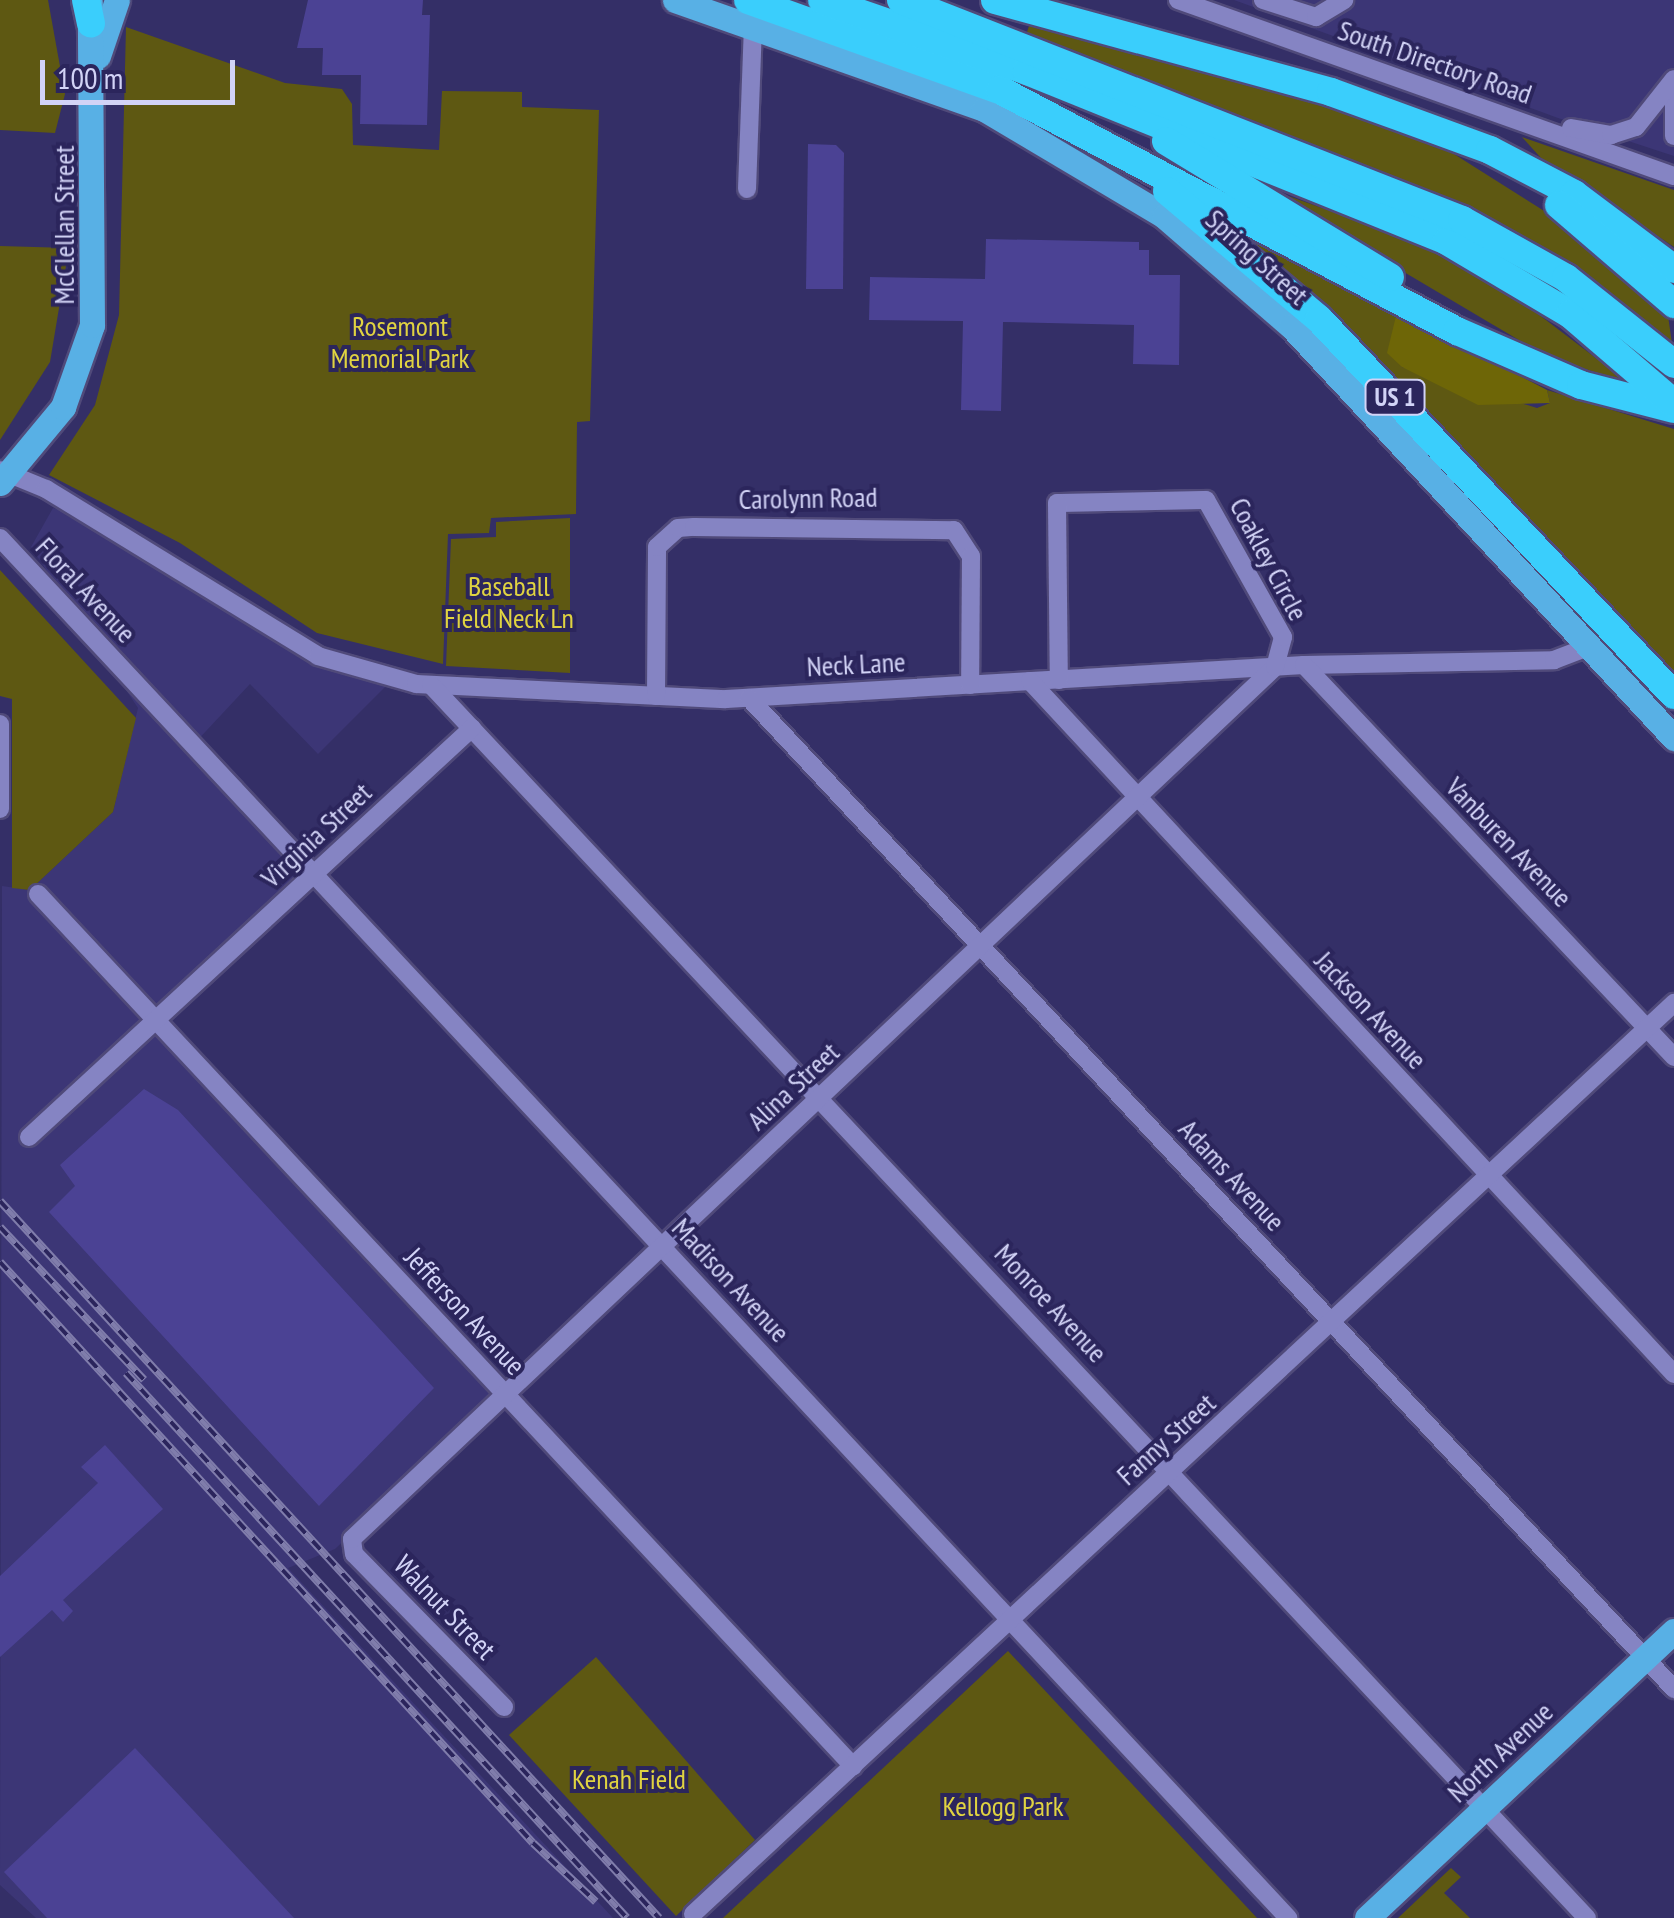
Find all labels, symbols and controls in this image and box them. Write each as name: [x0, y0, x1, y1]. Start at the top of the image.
street label: South Directory Road: [1333, 13, 1537, 111]
scale bar: [45, 40, 240, 102]
text: 100 m: [57, 58, 123, 97]
street label: McClellan Street: [47, 145, 81, 305]
street label: Spring Street: [1199, 202, 1315, 312]
park label: Rosemont Memorial Park: [331, 309, 469, 375]
road number: US 1: [1362, 377, 1428, 417]
street label: Carolynn Road: [738, 480, 878, 516]
street label: Coakley Circle: [1222, 492, 1316, 626]
street label: Floral Avenue: [29, 530, 143, 650]
park label: Baseball Field Neck Ln: [444, 569, 574, 635]
street label: Neck Lane: [805, 645, 907, 683]
street label: Vanburen Avenue: [1439, 770, 1579, 914]
street label: Virginia Street: [254, 776, 378, 894]
street label: Jackson Avenue: [1308, 944, 1434, 1076]
street label: Alina Street: [740, 1035, 846, 1137]
street label: Adams Avenue: [1172, 1112, 1292, 1238]
street label: Madison Avenue: [665, 1211, 797, 1349]
street label: Monroe Avenue: [987, 1237, 1115, 1369]
street label: Jefferson Avenue: [397, 1240, 533, 1382]
street label: Fanny Street: [1110, 1386, 1222, 1492]
street label: Walnut Street: [387, 1548, 503, 1666]
street label: North Avenue: [1440, 1695, 1560, 1809]
park label: Kenah Field: [572, 1762, 686, 1796]
park label: Kellogg Park: [942, 1789, 1064, 1823]

